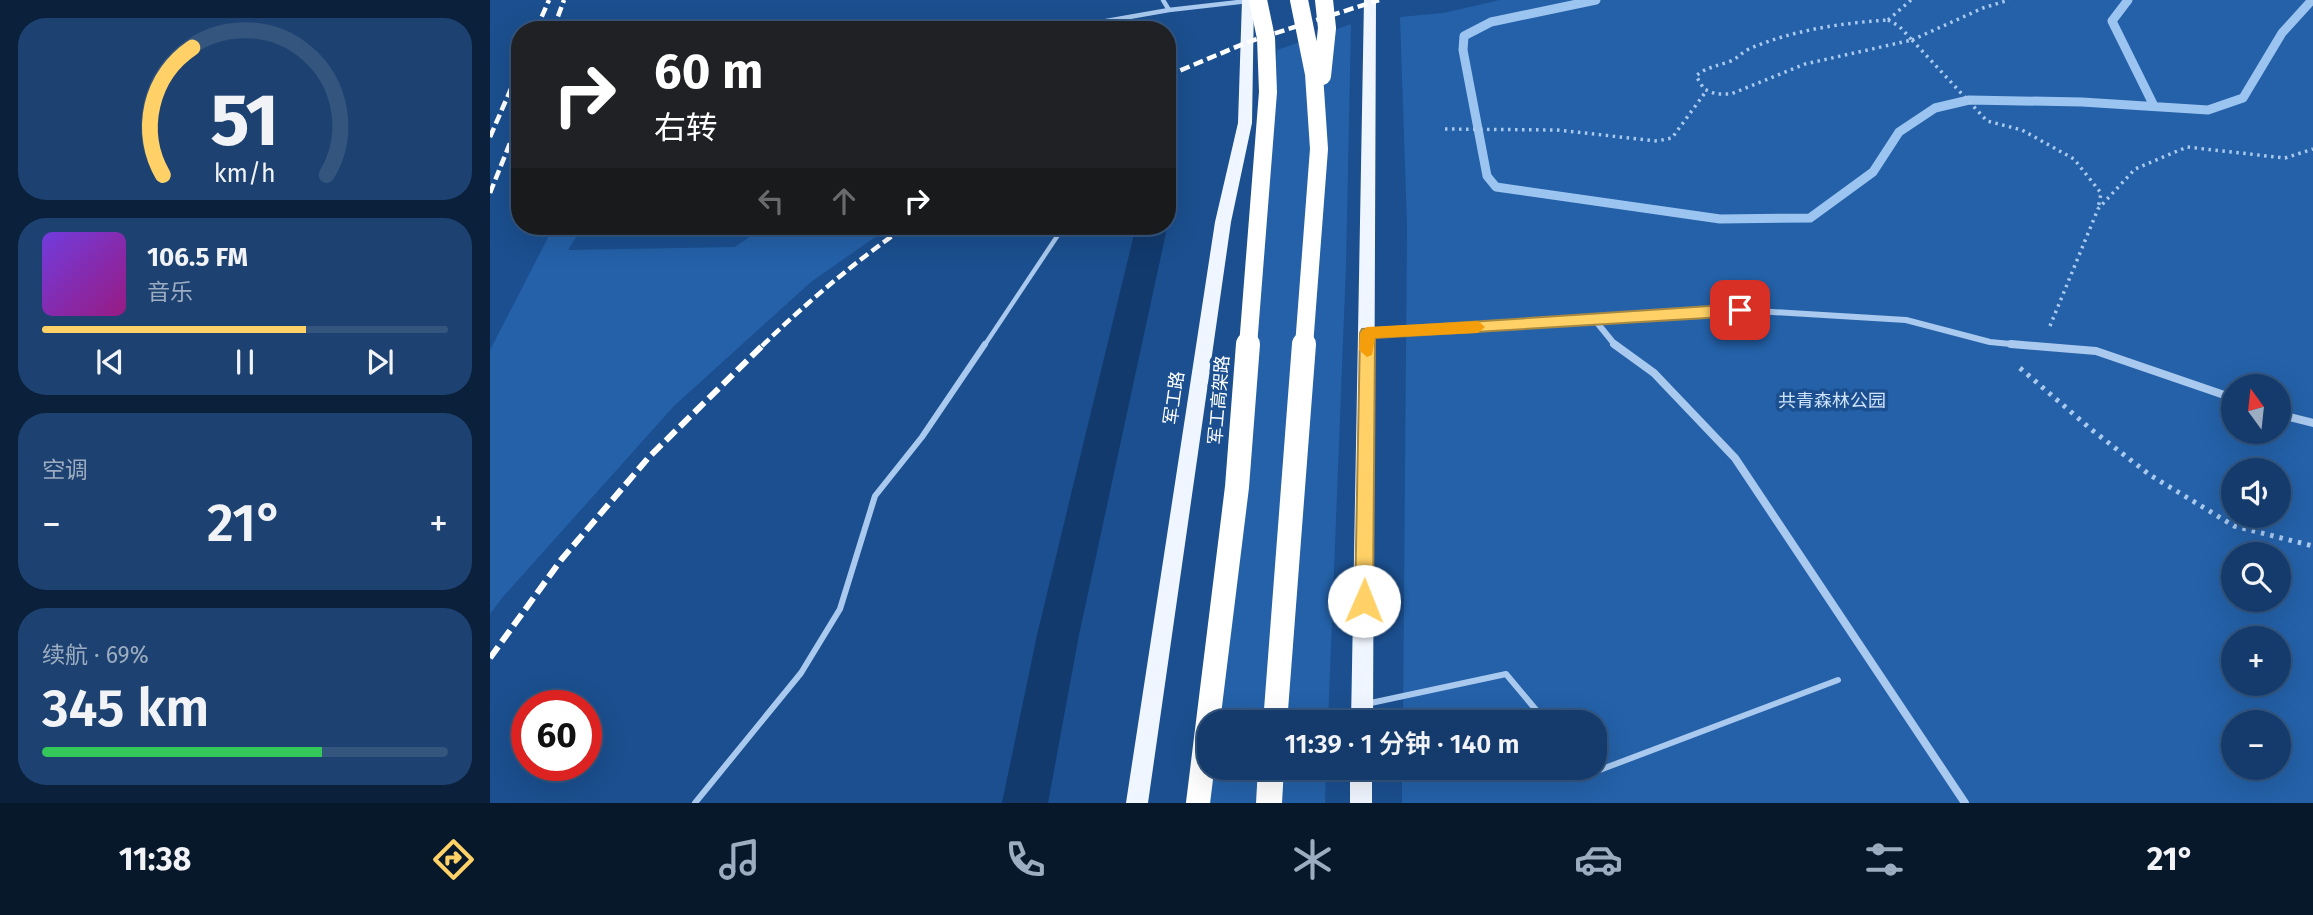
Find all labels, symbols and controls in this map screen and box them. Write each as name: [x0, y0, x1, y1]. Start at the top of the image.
text: 60 m: [654, 42, 763, 101]
icon: right: [539, 49, 630, 140]
text: 51: [211, 77, 279, 164]
text: 右转: [654, 109, 718, 147]
text: km/h: [214, 159, 276, 189]
icon: left: [752, 182, 790, 220]
icon: ahead: [825, 182, 863, 220]
icon: right: [898, 182, 936, 220]
text: 106.5 FM: [147, 242, 248, 273]
text: 音乐: [147, 278, 193, 306]
pin: [1710, 280, 1770, 340]
icon: arrive: [1721, 291, 1759, 329]
icon: previous: [91, 343, 129, 381]
icon: pause: [226, 343, 264, 381]
icon: next: [361, 343, 399, 381]
street label: 军工高架路: [1204, 354, 1234, 446]
street label: 军工路: [1159, 370, 1189, 426]
north arrow: [2221, 374, 2291, 444]
map controls: [2221, 374, 2291, 780]
park label: 共青森林公园: [1778, 390, 1886, 412]
text: 空调: [42, 456, 88, 484]
button: sound: [2221, 458, 2291, 528]
text: 21°: [207, 492, 283, 555]
text: −: [42, 501, 61, 547]
text: +: [429, 501, 448, 547]
button: search: [2221, 542, 2291, 612]
position arrow: [1327, 564, 1401, 638]
button: +: [2221, 626, 2291, 696]
text: 续航 · 69%: [42, 641, 149, 669]
text: 345 km: [42, 677, 209, 740]
speed limit sign: 60: [511, 690, 602, 781]
button: −: [2221, 710, 2291, 780]
text: 11:39 · 1 分钟 · 140 m: [1284, 729, 1520, 760]
icon: directions: [429, 835, 478, 884]
icon: music: [715, 835, 764, 884]
icon: phone: [1001, 835, 1050, 884]
icon: climate: [1288, 835, 1337, 884]
icon: car: [1574, 835, 1623, 884]
icon: filters: [1860, 835, 1909, 884]
text: 11:38: [119, 840, 191, 878]
text: 21°: [2147, 840, 2194, 878]

